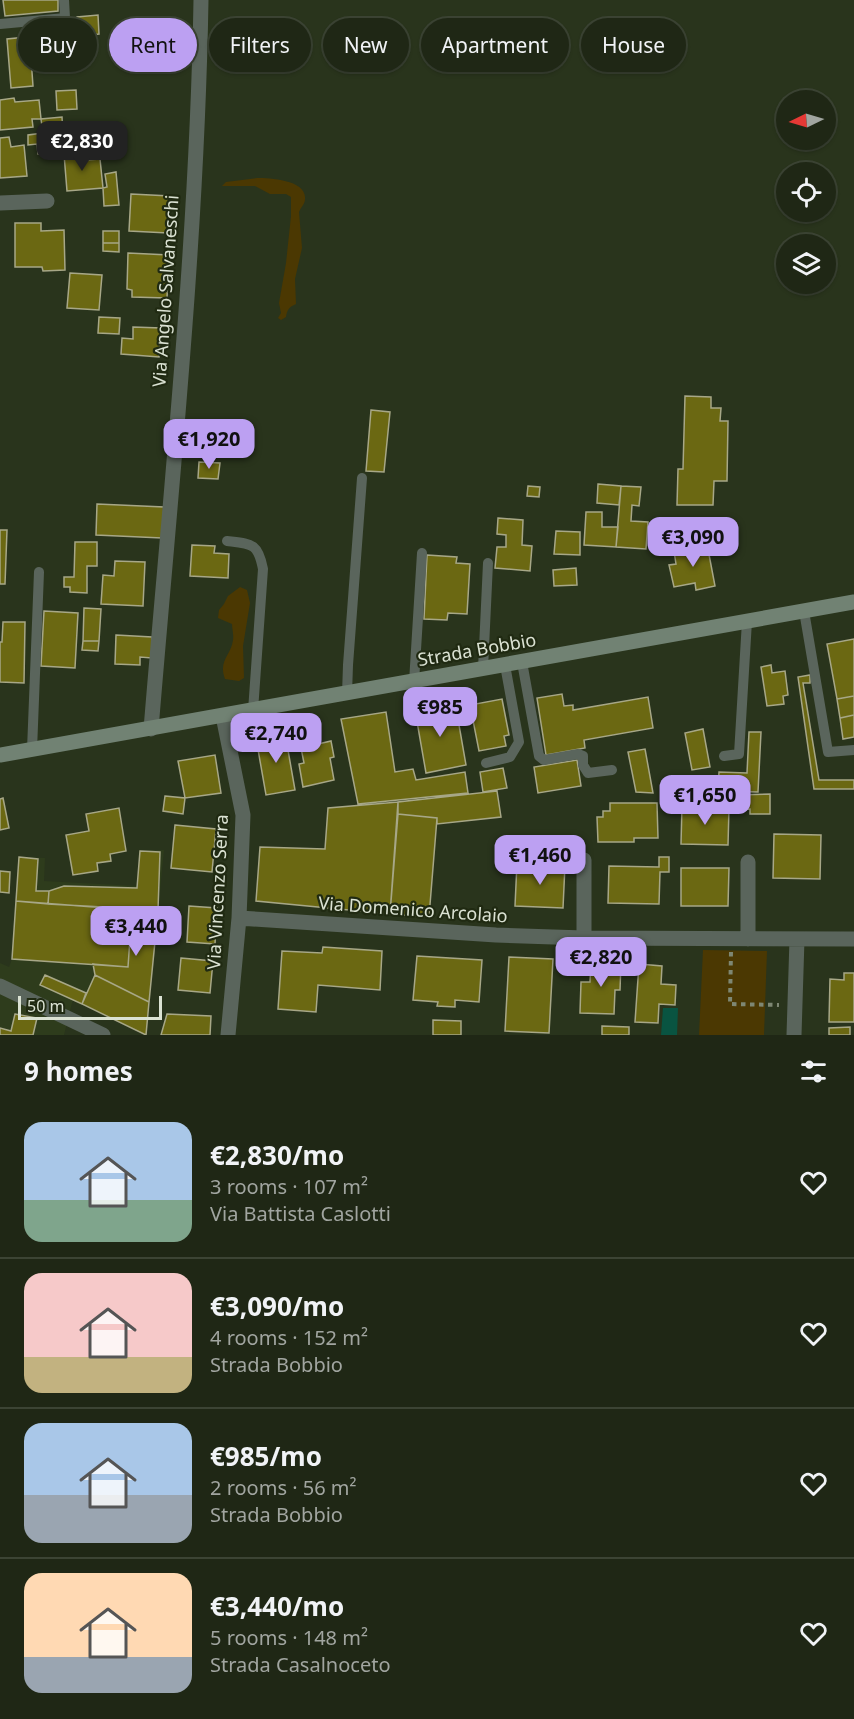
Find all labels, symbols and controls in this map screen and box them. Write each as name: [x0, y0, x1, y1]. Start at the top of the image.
chip: Buy: [18, 18, 97, 72]
chip: Rent: [109, 18, 197, 72]
chip: Filters: [209, 18, 311, 72]
chip: New: [323, 18, 409, 72]
chip: Apartment: [421, 18, 569, 72]
chip: House: [581, 18, 686, 72]
north arrow: [776, 90, 836, 150]
map controls: [776, 90, 836, 294]
pin: €2,830: [33, 121, 131, 172]
text: €2,830: [51, 127, 113, 154]
button: locate: [776, 162, 836, 222]
street label: Via Angelo Salvaneschi: [146, 194, 184, 388]
button: layers: [776, 234, 836, 294]
pin: €1,920: [160, 419, 258, 470]
text: €1,920: [178, 425, 240, 452]
pin: €3,090: [644, 517, 742, 568]
text: €3,090: [662, 523, 724, 550]
street label: Strada Bobbio: [416, 627, 538, 671]
pin: €985: [404, 687, 476, 738]
text: €985: [417, 693, 463, 720]
pin: €2,740: [227, 713, 325, 764]
text: €2,740: [245, 719, 307, 746]
pin: €1,650: [656, 775, 754, 826]
text: €1,650: [674, 781, 736, 808]
street label: Via Vincenzo Serra: [201, 814, 233, 970]
pin: €1,460: [491, 835, 589, 886]
text: €1,460: [509, 841, 571, 868]
street label: Via Domenico Arcolaio: [318, 890, 508, 928]
pin: €3,440: [87, 906, 185, 957]
text: €3,440: [105, 912, 167, 939]
pin: €2,820: [552, 937, 650, 988]
text: €2,820: [570, 943, 632, 970]
scale bar: [18, 993, 162, 1020]
text: 50 m: [27, 995, 64, 1017]
text: 9 homes: [24, 1053, 133, 1089]
icon: filters: [797, 1055, 830, 1088]
text: €2,830/mo: [210, 1137, 344, 1173]
icon: home: [72, 1146, 144, 1218]
icon: heart: [797, 1166, 830, 1199]
text: 3 rooms · 107 m²: [210, 1173, 368, 1200]
text: Via Battista Caslotti: [210, 1200, 391, 1227]
text: €3,090/mo: [210, 1288, 344, 1324]
icon: home: [72, 1297, 144, 1369]
icon: heart: [797, 1317, 830, 1350]
text: 4 rooms · 152 m²: [210, 1324, 368, 1351]
text: Strada Bobbio: [210, 1351, 343, 1378]
text: €985/mo: [210, 1438, 322, 1474]
icon: home: [72, 1447, 144, 1519]
icon: heart: [797, 1467, 830, 1500]
text: 2 rooms · 56 m²: [210, 1474, 357, 1501]
text: Strada Bobbio: [210, 1501, 343, 1528]
text: €3,440/mo: [210, 1588, 344, 1624]
icon: home: [72, 1597, 144, 1669]
icon: heart: [797, 1617, 830, 1650]
text: 5 rooms · 148 m²: [210, 1624, 368, 1651]
text: Strada Casalnoceto: [210, 1651, 390, 1678]

